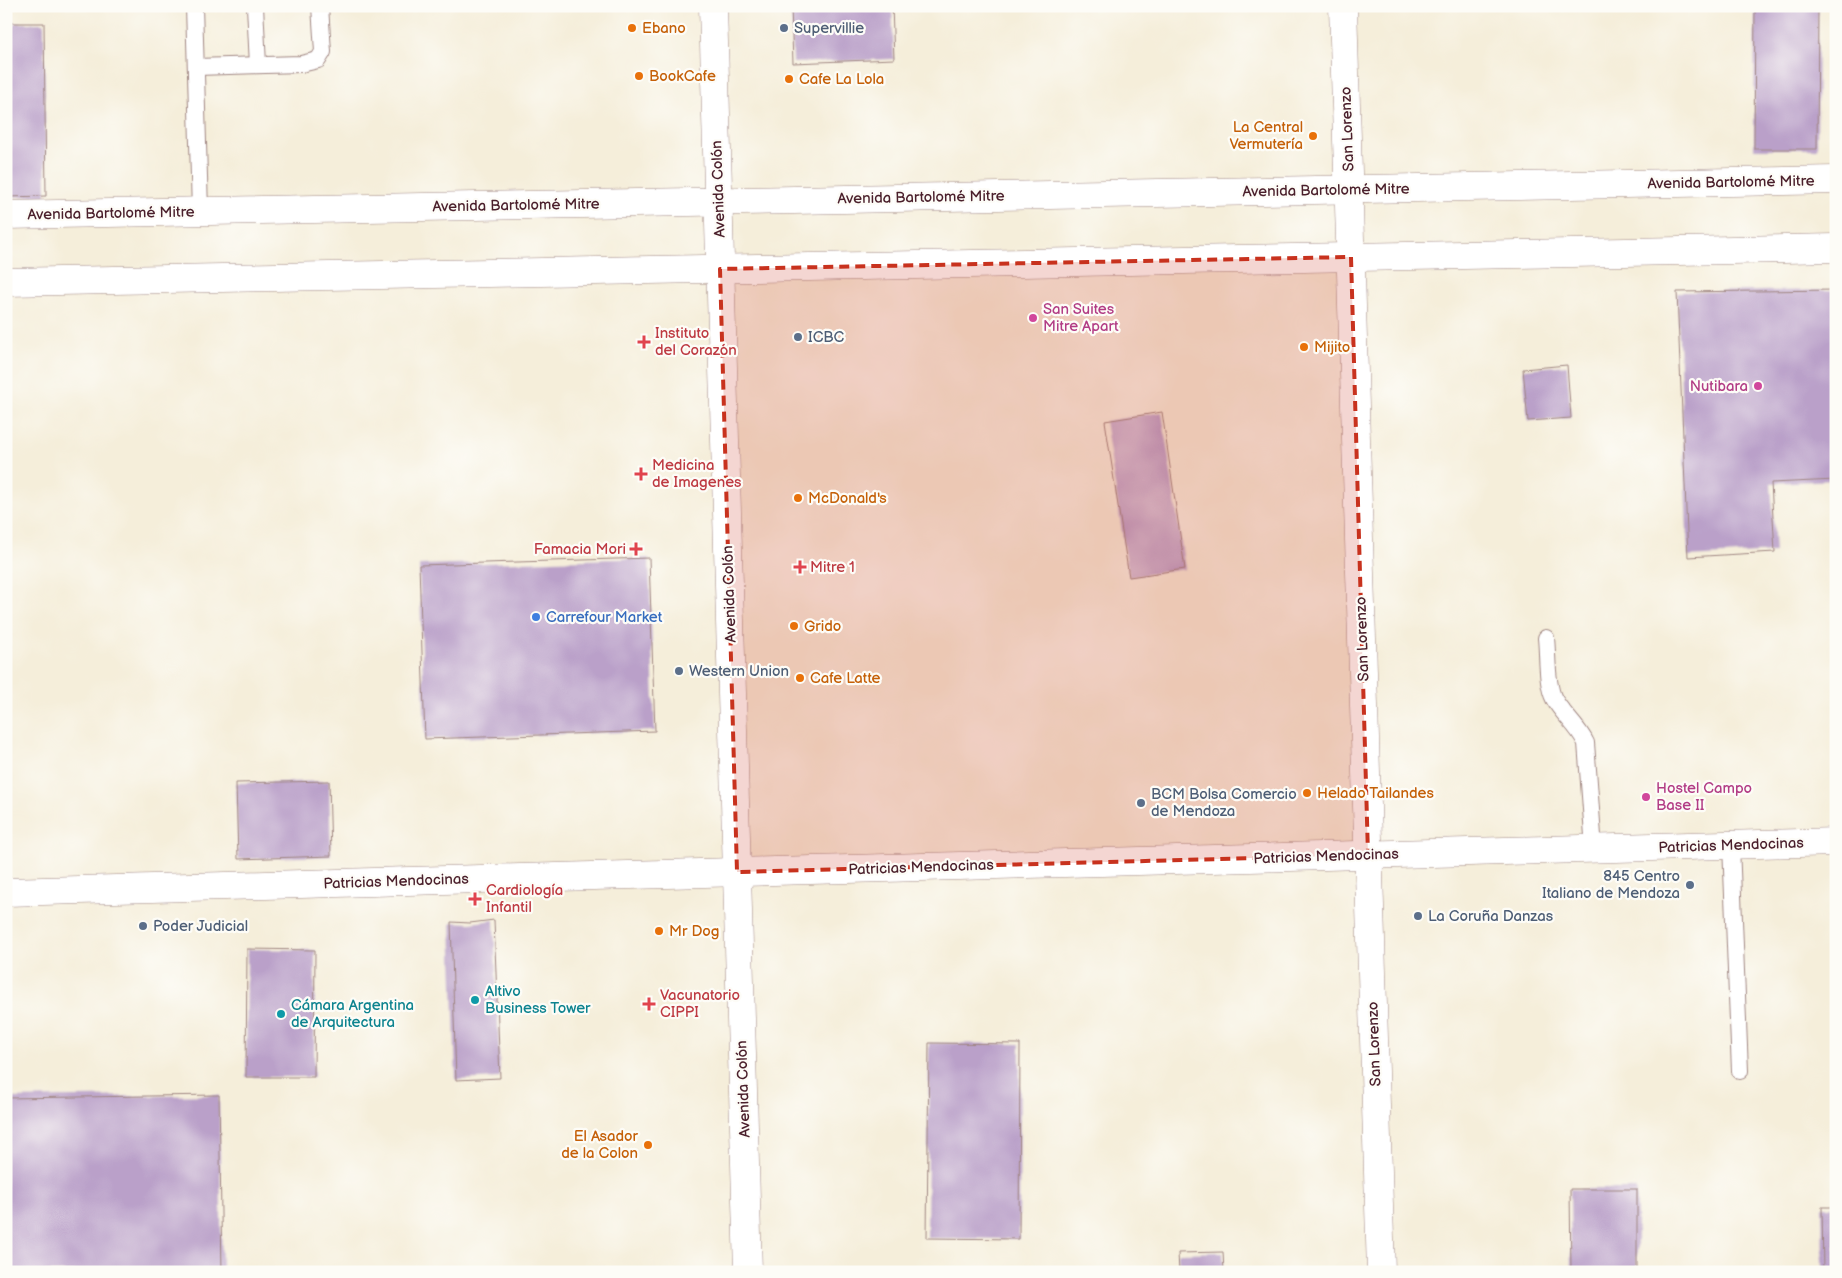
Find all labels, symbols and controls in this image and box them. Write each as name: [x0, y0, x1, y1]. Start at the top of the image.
place label: Ebano: [642, 19, 686, 38]
place label: Supervillie: [794, 19, 864, 38]
marker: Ebano: [626, 22, 638, 34]
marker: Supervillie: [778, 22, 790, 34]
place label: BookCafe: [649, 67, 716, 86]
marker: BookCafe: [633, 70, 645, 82]
place label: Cafe La Lola: [799, 70, 884, 89]
marker: Cafe La Lola: [783, 73, 795, 85]
street label: San Lorenzo: [1337, 86, 1358, 172]
place label: La Central Vermutería: [1229, 118, 1303, 154]
marker: La Central Vermutería: [1307, 130, 1319, 142]
street label: Avenida Colón: [707, 140, 730, 238]
street label: Avenida Bartolomé Mitre: [1647, 172, 1815, 193]
street label: Avenida Bartolomé Mitre: [1242, 180, 1410, 201]
street label: Avenida Bartolomé Mitre: [837, 187, 1005, 208]
street label: Avenida Bartolomé Mitre: [432, 195, 600, 216]
street label: Avenida Bartolomé Mitre: [27, 203, 195, 224]
place label: San Suites Mitre Apart: [1043, 300, 1119, 336]
marker: San Suites Mitre Apart: [1027, 312, 1039, 324]
place label: Instituto del Corazón: [655, 324, 737, 360]
place label: ICBC: [808, 328, 845, 347]
marker: ICBC: [792, 331, 804, 343]
marker: Instituto del Corazón: [637, 335, 651, 349]
place label: Mijito: [1314, 338, 1350, 357]
marker: Mijito: [1298, 341, 1310, 353]
place label: Nutibara: [1690, 377, 1748, 396]
marker: Nutibara: [1752, 380, 1764, 392]
place label: Medicina de Imagenes: [652, 456, 742, 492]
marker: Medicina de Imagenes: [634, 467, 648, 481]
place label: McDonald's: [808, 489, 887, 508]
marker: McDonald's: [792, 492, 804, 504]
place label: Famacia Mori: [534, 540, 626, 559]
marker: Famacia Mori: [630, 543, 642, 555]
street label: Avenida Colón: [718, 545, 741, 643]
place label: Mitre 1: [810, 558, 855, 577]
marker: Mitre 1: [794, 561, 806, 573]
street label: San Lorenzo: [1352, 596, 1373, 682]
place label: Carrefour Market: [546, 608, 663, 627]
marker: Carrefour Market: [530, 611, 542, 623]
place label: Grido: [804, 617, 841, 636]
marker: Grido: [788, 620, 800, 632]
place label: Western Union: [689, 662, 789, 681]
marker: Western Union: [673, 665, 685, 677]
place label: Cafe Latte: [810, 669, 881, 688]
marker: Cafe Latte: [794, 672, 806, 684]
place label: Hostel Campo Base II: [1656, 779, 1752, 815]
place label: Helado Tailandes: [1317, 784, 1434, 803]
place label: BCM Bolsa Comercio de Mendoza: [1151, 785, 1297, 821]
marker: Helado Tailandes: [1301, 787, 1313, 799]
marker: Hostel Campo Base II: [1640, 791, 1652, 803]
marker: BCM Bolsa Comercio de Mendoza: [1135, 797, 1147, 809]
street label: Patricias Mendocinas: [1658, 833, 1805, 858]
street label: Patricias Mendocinas: [1253, 844, 1400, 869]
street label: Patricias Mendocinas: [848, 855, 995, 880]
place label: 845 Centro Italiano de Mendoza: [1542, 867, 1680, 903]
street label: Patricias Mendocinas: [323, 869, 470, 894]
marker: 845 Centro Italiano de Mendoza: [1684, 879, 1696, 891]
place label: Cardiología Infantil: [486, 881, 563, 917]
marker: Cardiología Infantil: [468, 892, 482, 906]
place label: La Coruña Danzas: [1428, 907, 1554, 926]
marker: La Coruña Danzas: [1412, 910, 1424, 922]
place label: Poder Judicial: [153, 917, 248, 936]
marker: Poder Judicial: [137, 920, 149, 932]
place label: Mr Dog: [669, 922, 719, 941]
marker: Mr Dog: [653, 925, 665, 937]
place label: Altivo Business Tower: [485, 982, 591, 1018]
place label: Vacunatorio CIPPI: [660, 986, 740, 1022]
marker: Altivo Business Tower: [469, 994, 481, 1006]
place label: Cámara Argentina de Arquitectura: [291, 996, 414, 1032]
marker: Vacunatorio CIPPI: [642, 997, 656, 1011]
street label: San Lorenzo: [1364, 1001, 1385, 1087]
marker: Cámara Argentina de Arquitectura: [275, 1008, 287, 1020]
street label: Avenida Colón: [732, 1040, 755, 1138]
place label: El Asador de la Colon: [561, 1127, 639, 1163]
marker: El Asador de la Colon: [642, 1139, 654, 1151]

